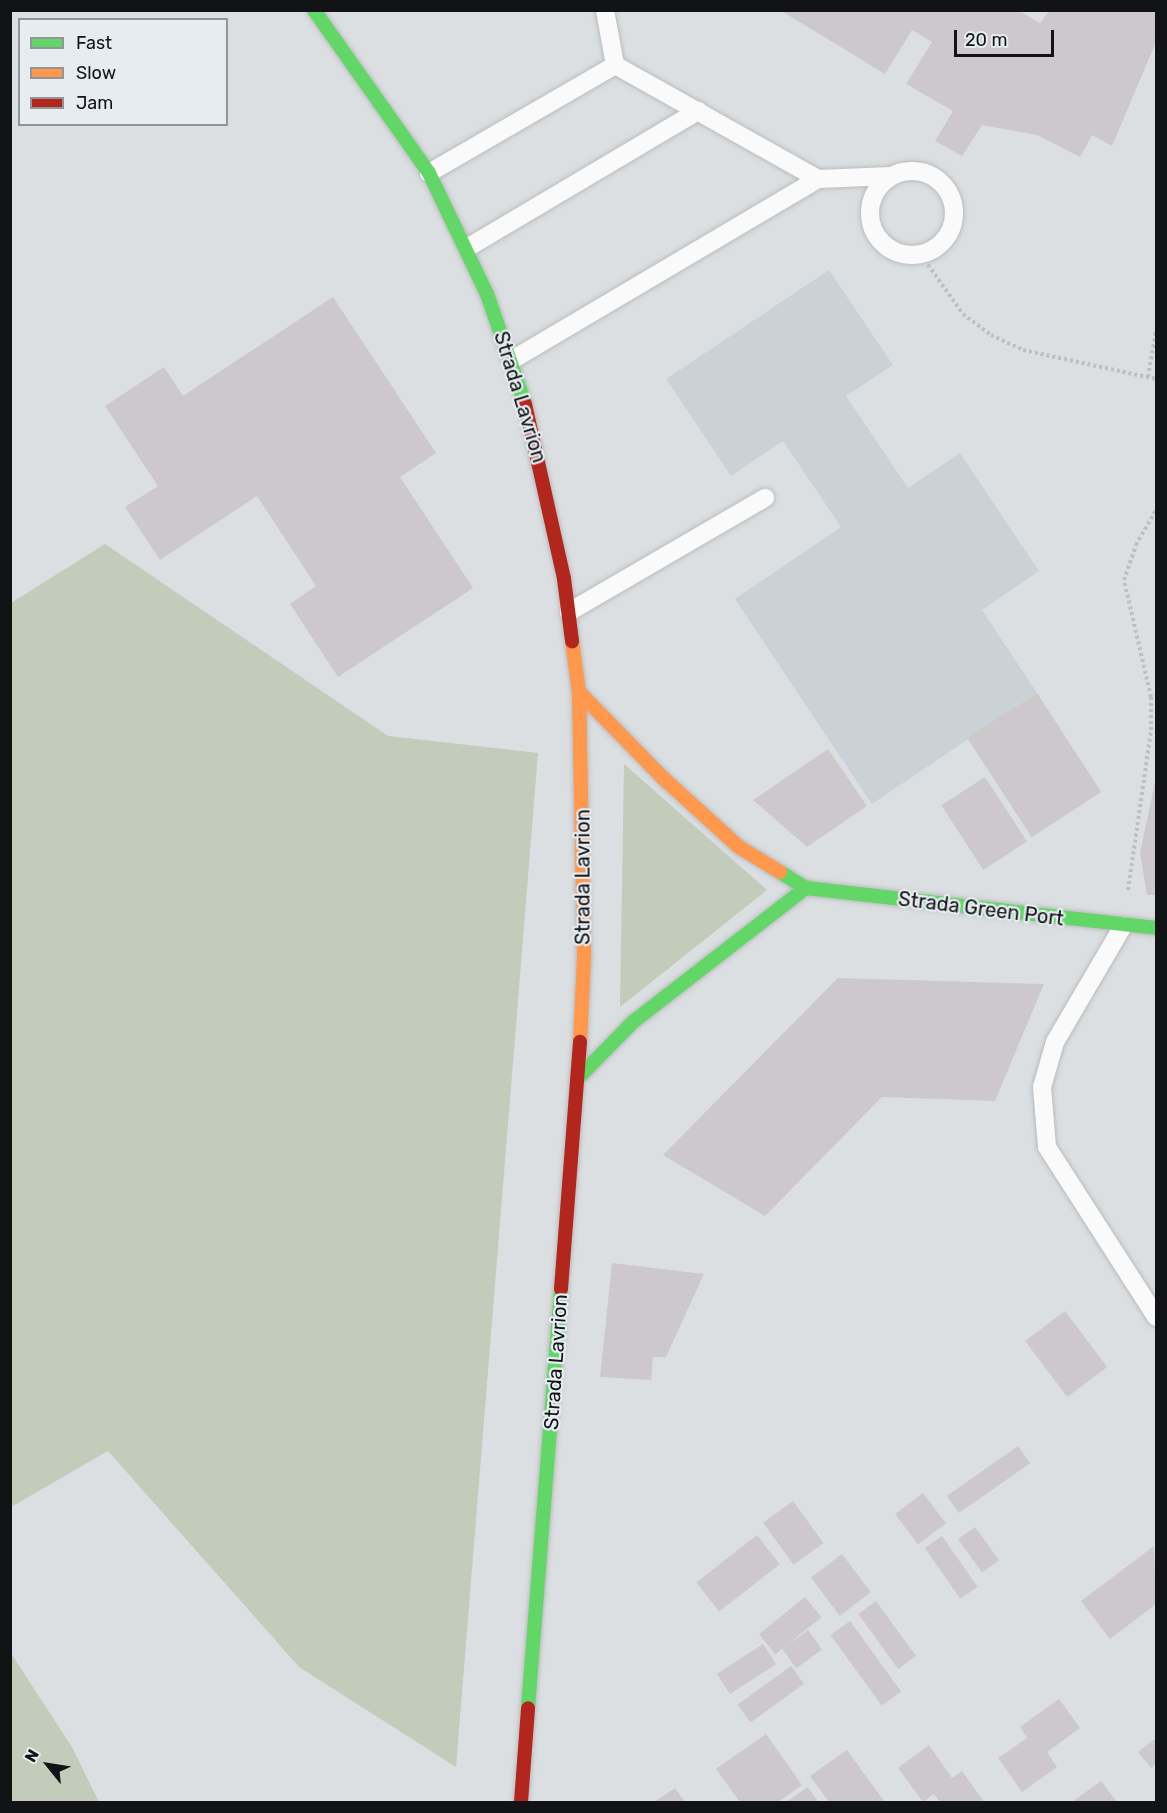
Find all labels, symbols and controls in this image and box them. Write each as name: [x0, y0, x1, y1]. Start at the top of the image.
legend: [18, 18, 228, 126]
scale bar: [957, 18, 1058, 56]
text: 20 m: [965, 29, 1007, 51]
text: Fast: [76, 32, 112, 54]
text: Slow: [76, 62, 116, 84]
text: Jam: [76, 92, 113, 114]
street label: Strada Lavrion: [489, 329, 551, 465]
street label: Strada Lavrion: [571, 809, 595, 945]
street label: Strada Green Port: [897, 887, 1065, 931]
street label: Strada Lavrion: [539, 1293, 573, 1431]
north arrow: [18, 1735, 78, 1795]
text: N: [21, 1746, 43, 1765]

